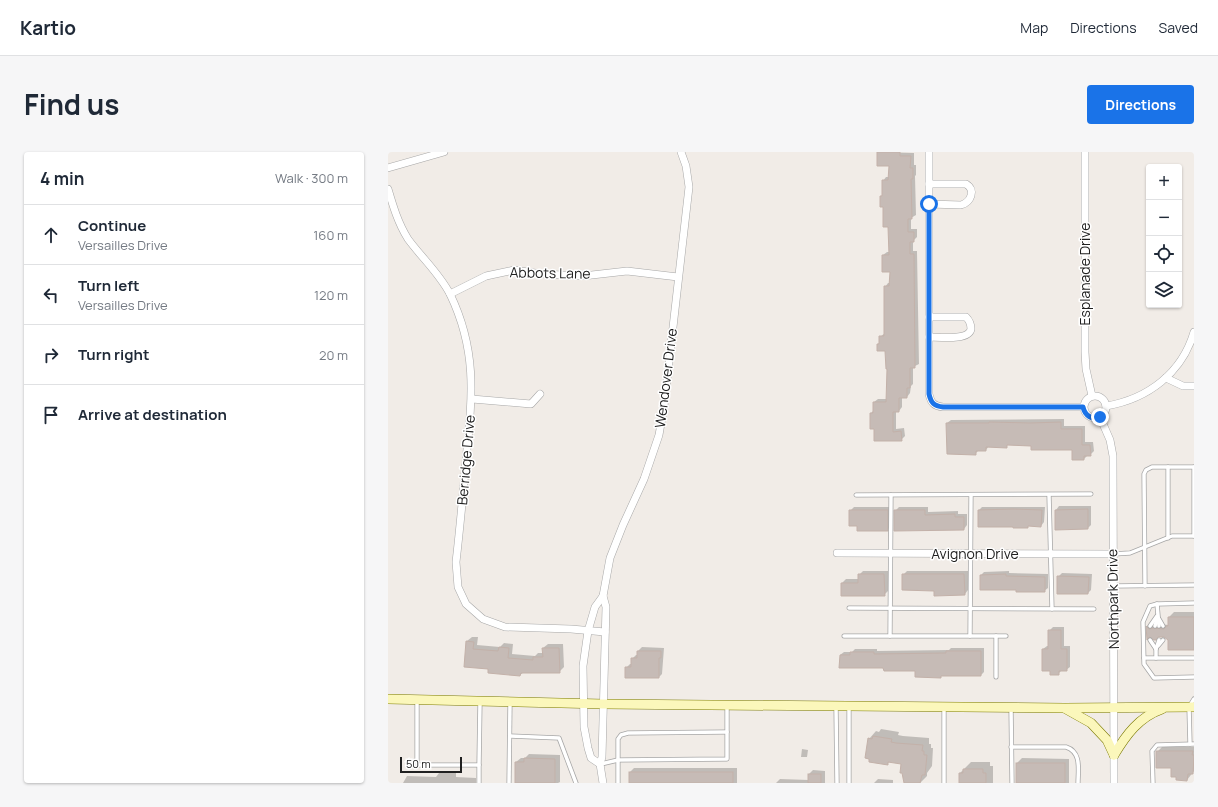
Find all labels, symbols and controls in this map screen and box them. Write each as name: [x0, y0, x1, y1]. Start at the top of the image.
text: Kartio: [20, 15, 76, 41]
text: Map: [1020, 18, 1048, 37]
text: Directions: [1070, 18, 1137, 37]
text: Saved: [1159, 18, 1198, 37]
text: Find us: [24, 85, 119, 123]
button: Directions: [1087, 85, 1194, 124]
map controls: [1146, 164, 1182, 308]
button: +: [1146, 164, 1182, 200]
text: 4 min: [40, 167, 84, 190]
text: Walk · 300 m: [275, 169, 348, 187]
route start: [920, 195, 938, 213]
button: −: [1146, 200, 1182, 236]
text: Continue: [78, 215, 146, 236]
street label: Esplanade Drive: [1075, 223, 1094, 325]
icon: ahead: [40, 224, 62, 246]
text: 160 m: [313, 226, 348, 244]
text: Versailles Drive: [78, 236, 168, 254]
button: locate: [1146, 236, 1182, 272]
street label: Abbots Lane: [509, 262, 591, 283]
button: layers: [1146, 272, 1182, 308]
text: Turn left: [78, 275, 140, 296]
icon: left: [40, 284, 62, 306]
text: 120 m: [314, 286, 348, 304]
text: Versailles Drive: [78, 296, 168, 314]
street label: Wendover Drive: [650, 327, 681, 429]
icon: right: [40, 344, 62, 366]
text: Turn right: [78, 344, 149, 365]
text: 20 m: [319, 346, 348, 364]
icon: arrive: [40, 404, 62, 426]
text: Arrive at destination: [78, 404, 227, 425]
route end: [1091, 408, 1109, 426]
street label: Berridge Drive: [452, 414, 479, 506]
street label: Avignon Drive: [931, 544, 1019, 563]
street label: Northpark Drive: [1102, 549, 1123, 649]
scale bar: [400, 755, 462, 774]
text: 50 m: [406, 756, 431, 771]

